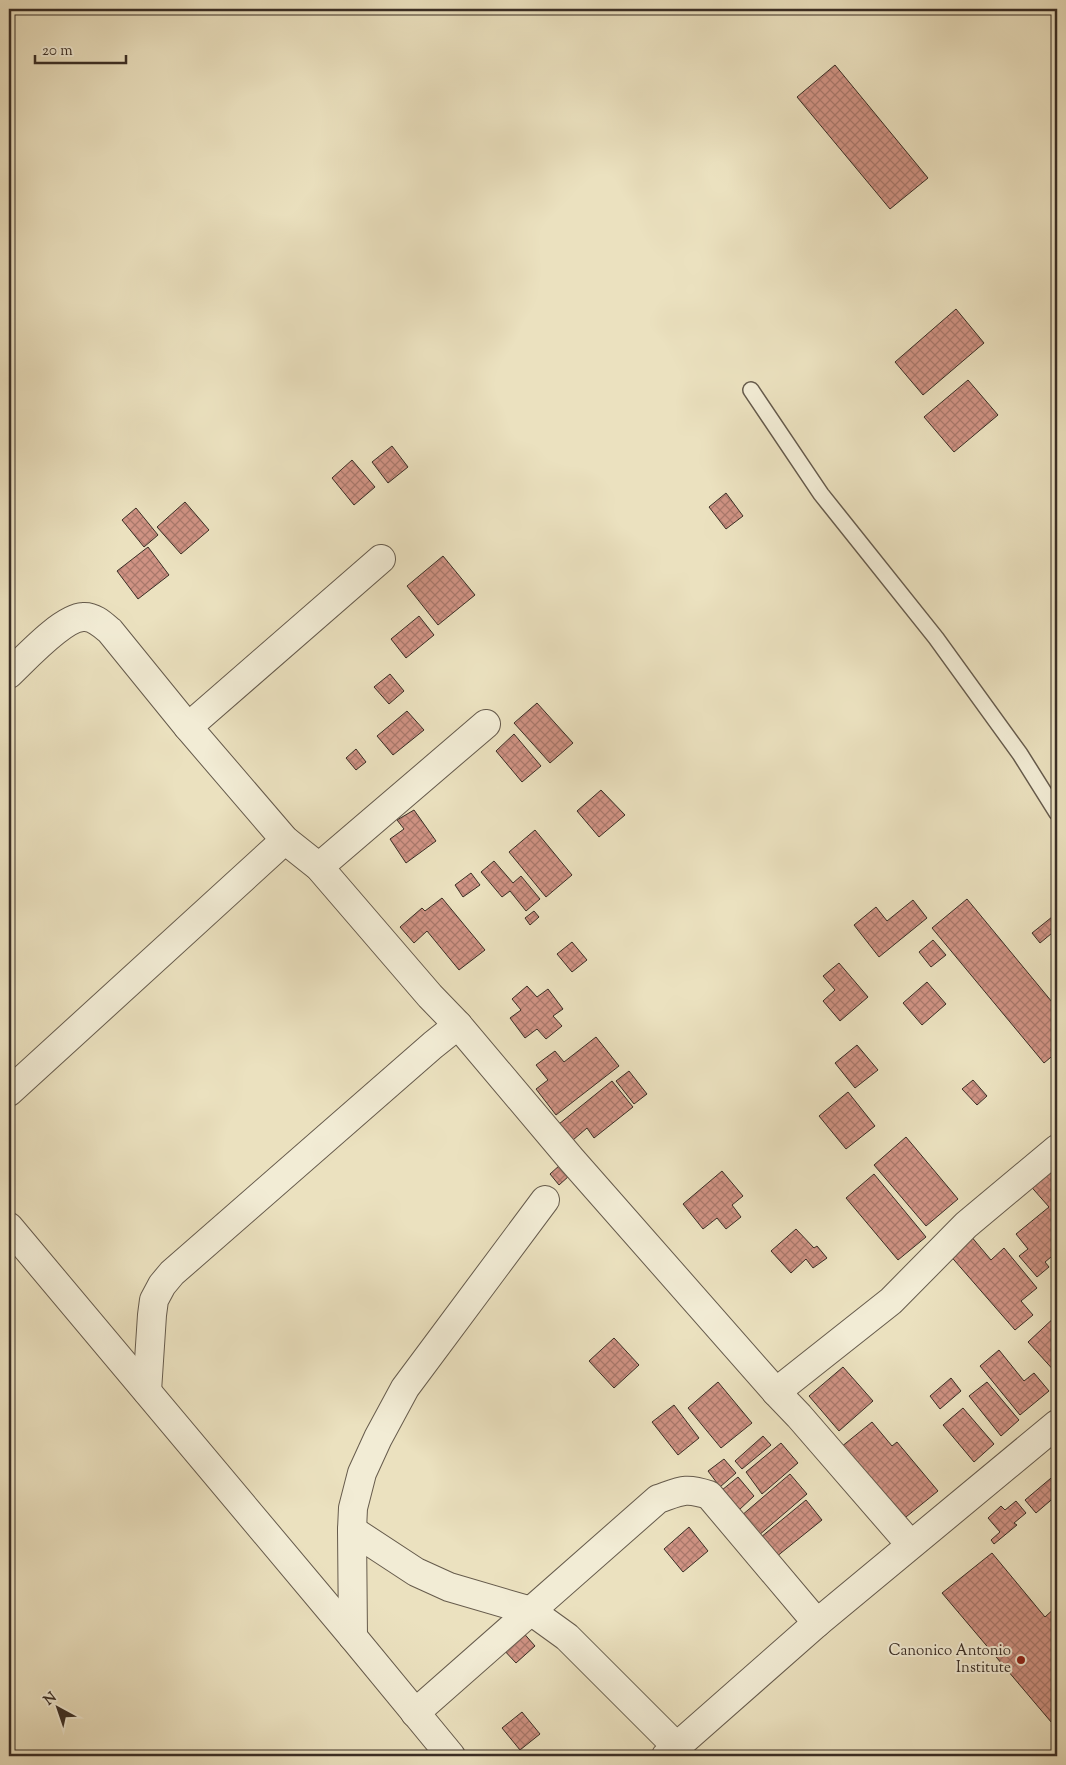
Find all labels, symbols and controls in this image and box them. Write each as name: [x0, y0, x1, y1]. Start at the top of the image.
scale bar: [35, 32, 126, 64]
text: 20 m: [42, 41, 73, 62]
place label: Canonico Antonio Institute: [889, 1641, 1011, 1679]
marker: Canonico Antonio Institute: [1015, 1654, 1027, 1666]
north arrow: [32, 1682, 82, 1732]
text: N: [40, 1688, 62, 1711]

